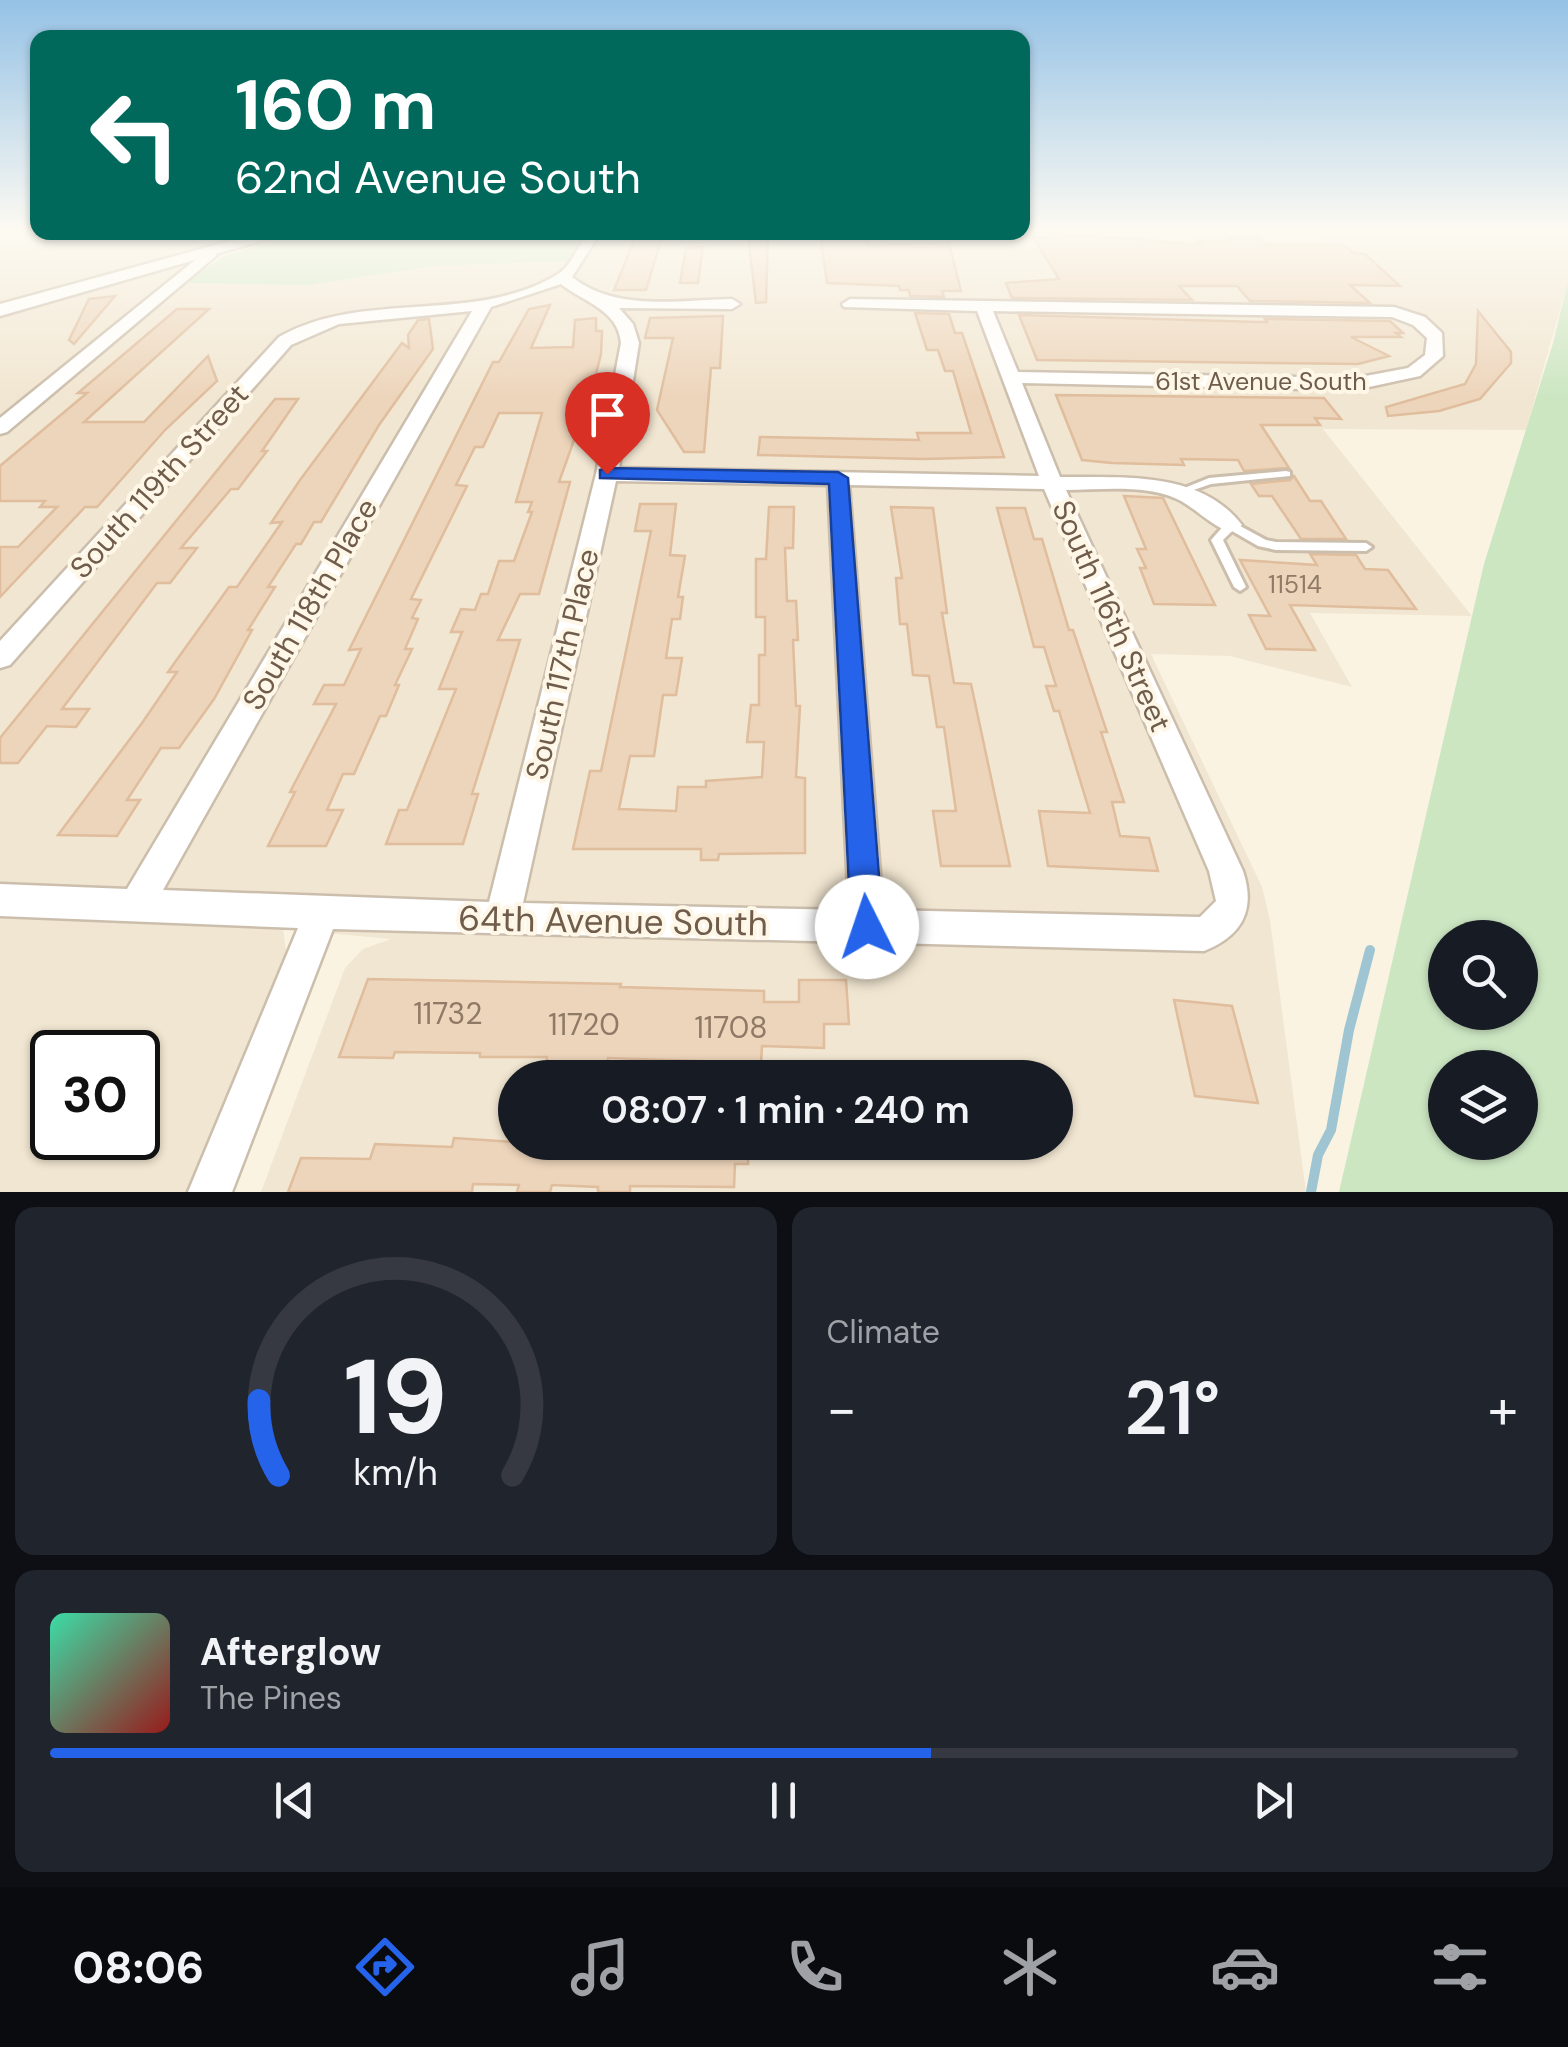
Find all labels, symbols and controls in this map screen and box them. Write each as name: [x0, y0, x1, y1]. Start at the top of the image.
text: 160 m: [235, 60, 436, 151]
icon: left: [70, 70, 200, 200]
text: 62nd Avenue South: [235, 148, 641, 207]
street label: 61st Avenue South: [1155, 365, 1367, 398]
pin: [565, 372, 650, 475]
street label: South 119th Street: [61, 375, 257, 587]
icon: arrive: [580, 387, 635, 442]
street label: South 118th Place: [234, 491, 386, 717]
street label: South 116th Street: [1044, 494, 1180, 738]
street label: South 117th Place: [516, 545, 608, 783]
house number: 11514: [1268, 568, 1322, 601]
position arrow: [815, 875, 919, 979]
street label: 64th Avenue South: [458, 895, 768, 947]
map controls: [1428, 920, 1538, 1160]
button: search: [1428, 920, 1538, 1030]
house number: 11732: [414, 994, 482, 1033]
house number: 11720: [548, 1005, 620, 1044]
house number: 11708: [694, 1008, 768, 1047]
speed limit sign: 30: [30, 1030, 160, 1160]
button: layers: [1428, 1050, 1538, 1160]
text: 08:07 · 1 min · 240 m: [601, 1085, 970, 1135]
text: Climate: [827, 1311, 940, 1353]
text: 19: [344, 1330, 448, 1465]
text: 21°: [1124, 1360, 1220, 1457]
text: −: [827, 1373, 857, 1445]
text: +: [1488, 1373, 1518, 1445]
text: km/h: [354, 1450, 438, 1496]
text: Afterglow: [200, 1627, 381, 1677]
text: The Pines: [200, 1677, 342, 1719]
icon: previous: [267, 1773, 322, 1828]
icon: pause: [756, 1773, 811, 1828]
icon: next: [1246, 1773, 1301, 1828]
icon: directions: [350, 1932, 420, 2002]
icon: music: [565, 1932, 635, 2002]
icon: phone: [780, 1932, 850, 2002]
icon: climate: [995, 1932, 1065, 2002]
icon: car: [1210, 1932, 1280, 2002]
icon: filters: [1425, 1932, 1495, 2002]
text: 08:06: [73, 1938, 204, 1997]

